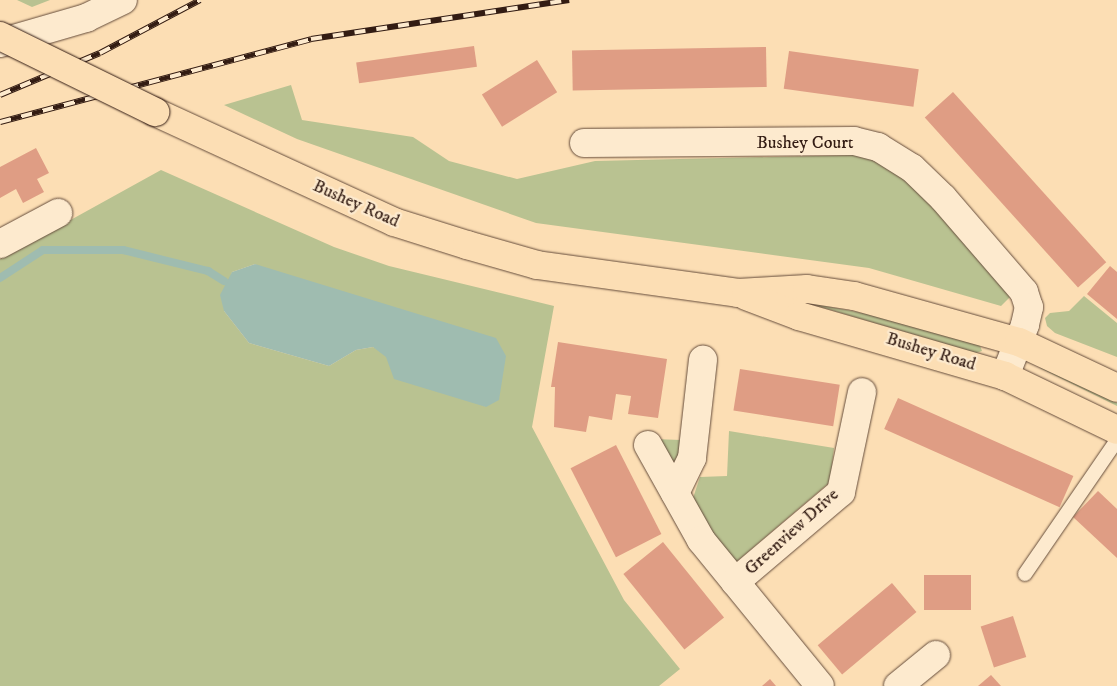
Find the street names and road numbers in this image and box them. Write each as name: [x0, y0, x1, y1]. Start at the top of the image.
street label: Bushey Court: [756, 132, 854, 154]
street label: Bushey Road: [309, 175, 403, 233]
street label: Bushey Road: [884, 328, 978, 376]
street label: Greenview Drive: [741, 484, 843, 580]

